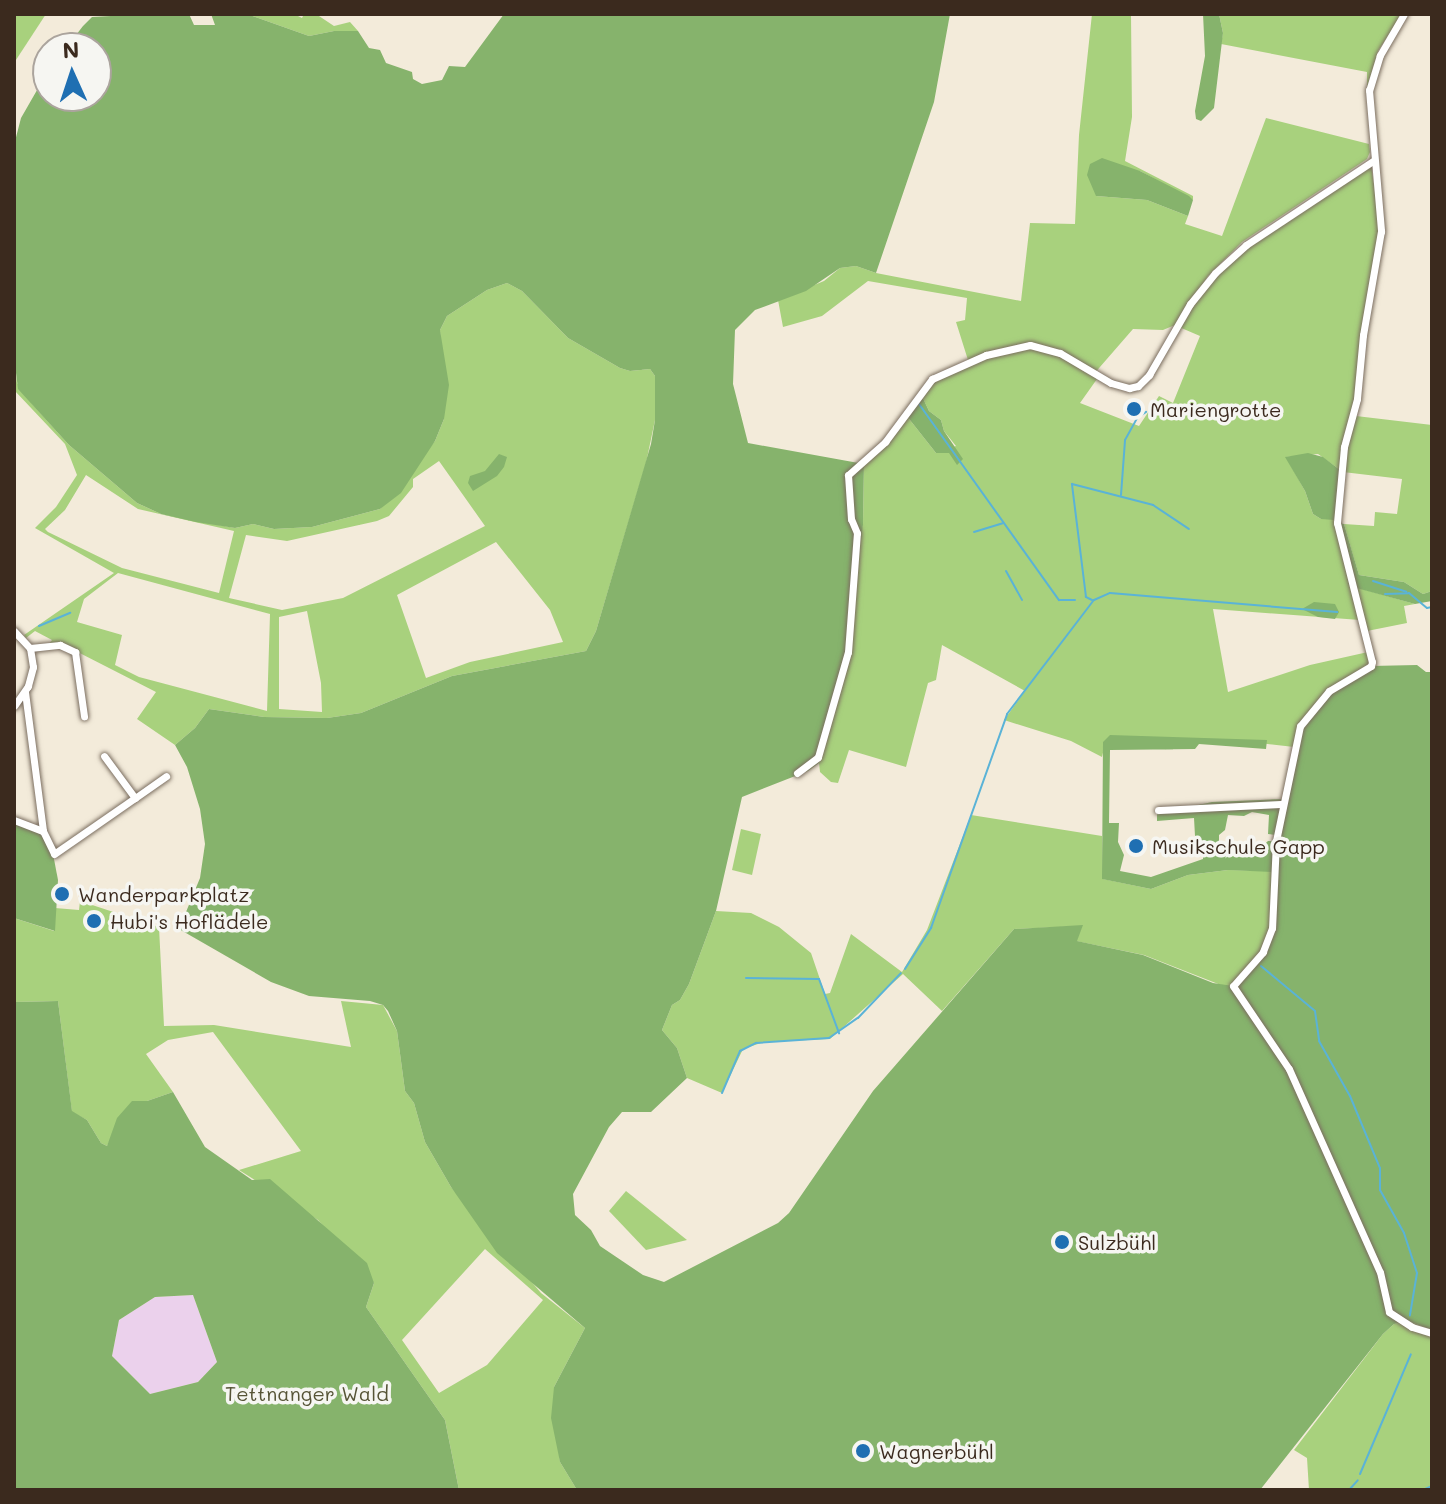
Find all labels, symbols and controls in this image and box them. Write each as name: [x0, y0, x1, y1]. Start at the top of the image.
north arrow: [32, 32, 112, 112]
text: N: [62, 35, 80, 64]
place label: Mariengrotte: [1150, 397, 1281, 421]
marker: Mariengrotte: [1125, 400, 1143, 418]
place label: Musikschule Gapp: [1152, 834, 1325, 858]
marker: Musikschule Gapp: [1127, 837, 1145, 855]
place label: Wanderparkplatz: [78, 882, 249, 906]
marker: Wanderparkplatz: [53, 885, 71, 903]
place label: Hubi's Hoflädele: [110, 909, 268, 933]
marker: Hubi's Hoflädele: [85, 912, 103, 930]
place label: Sulzbühl: [1078, 1230, 1156, 1254]
marker: Sulzbühl: [1053, 1233, 1071, 1251]
park label: Tettnanger Wald: [225, 1381, 389, 1405]
place label: Wagnerbühl: [879, 1439, 994, 1463]
marker: Wagnerbühl: [854, 1442, 872, 1460]

